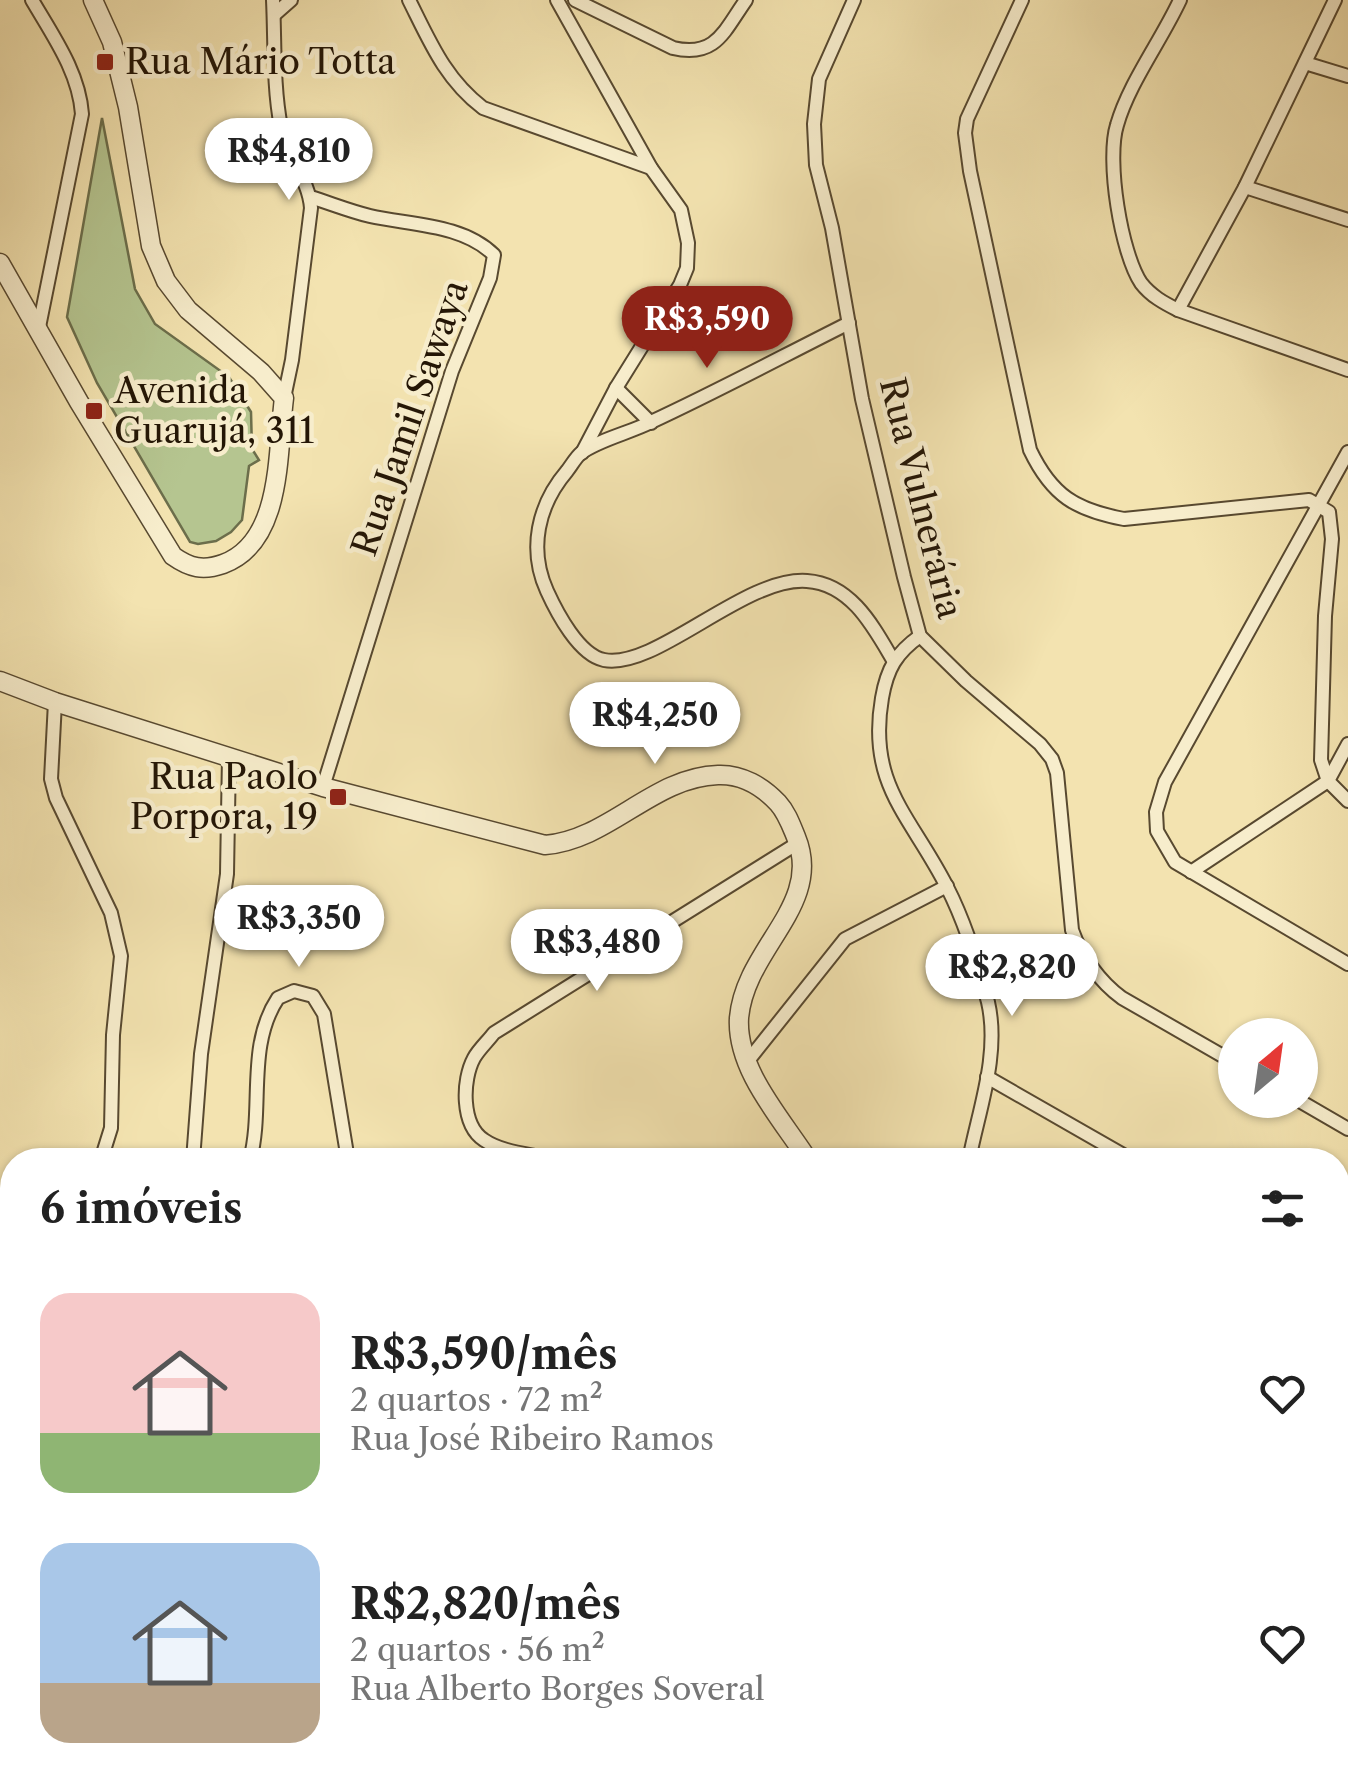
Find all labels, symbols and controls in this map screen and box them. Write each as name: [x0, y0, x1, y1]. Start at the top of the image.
place label: Rua Mário Totta: [125, 40, 396, 83]
marker: Rua Mário Totta: [94, 51, 116, 73]
pin: R$4,810: [197, 118, 381, 203]
text: R$4,810: [227, 131, 351, 170]
street label: Rua Jamil Sawaya: [342, 274, 477, 561]
pin: R$3,590: [615, 286, 799, 371]
text: R$3,590: [644, 299, 770, 338]
place label: Avenida Guarujá, 311: [113, 369, 314, 452]
street label: Rua Vulnerária: [871, 373, 972, 623]
marker: Avenida Guarujá, 311: [83, 400, 105, 422]
pin: R$4,250: [563, 682, 747, 767]
text: R$4,250: [591, 695, 719, 734]
place label: Rua Paolo Porpora, 19: [130, 755, 318, 838]
marker: Rua Paolo Porpora, 19: [327, 786, 349, 808]
pin: R$3,350: [207, 885, 391, 970]
text: R$3,350: [236, 898, 362, 937]
pin: R$3,480: [505, 909, 689, 994]
text: R$3,480: [533, 922, 661, 961]
pin: R$2,820: [920, 934, 1104, 1019]
text: R$2,820: [947, 947, 1077, 986]
north arrow: [1218, 1018, 1318, 1118]
map controls: [1218, 1018, 1318, 1118]
icon: filters: [1255, 1181, 1310, 1236]
text: 6 imóveis: [40, 1182, 243, 1234]
text: R$3,590/mês: [350, 1328, 618, 1380]
icon: home: [120, 1333, 240, 1453]
icon: heart: [1255, 1366, 1310, 1421]
text: 2 quartos · 72 m²: [350, 1380, 603, 1419]
text: Rua José Ribeiro Ramos: [350, 1419, 714, 1458]
text: R$2,820/mês: [350, 1578, 621, 1630]
icon: home: [120, 1583, 240, 1703]
icon: heart: [1255, 1616, 1310, 1671]
text: 2 quartos · 56 m²: [350, 1630, 605, 1669]
text: Rua Alberto Borges Soveral: [350, 1669, 765, 1708]

